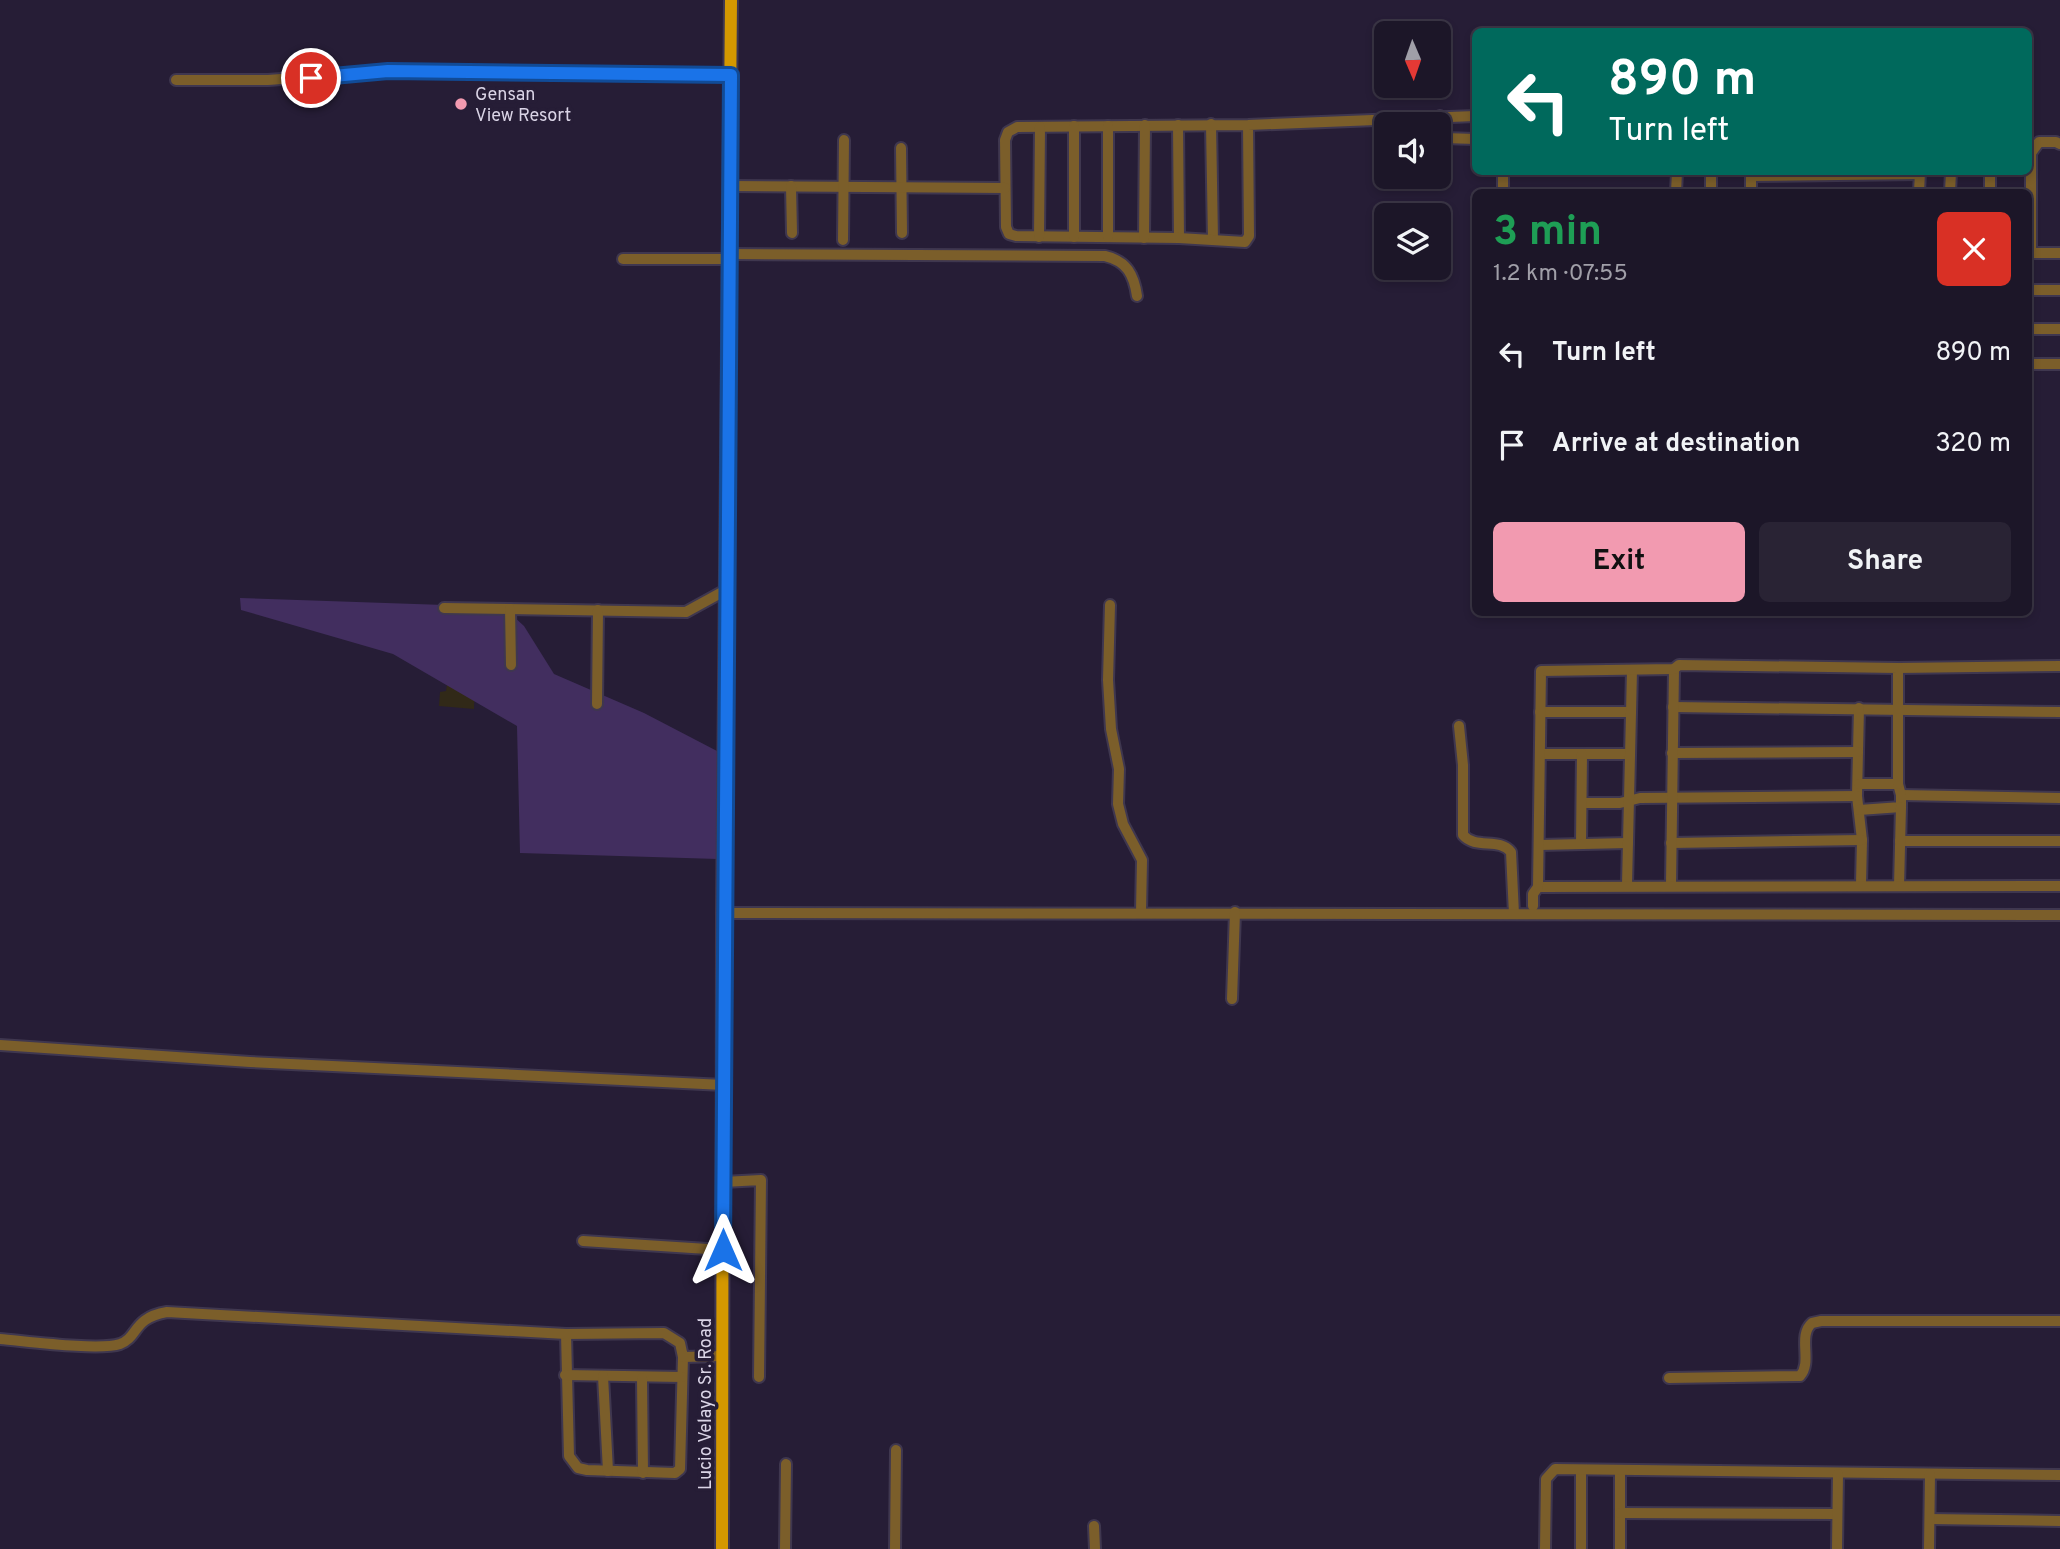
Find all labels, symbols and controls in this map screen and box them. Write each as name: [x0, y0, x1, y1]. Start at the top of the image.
north arrow: [1374, 21, 1451, 98]
map controls: [1374, 21, 1451, 280]
pin: [281, 48, 341, 108]
text: 890 m: [1608, 51, 1756, 113]
icon: left: [1493, 56, 1584, 147]
icon: arrive: [292, 59, 330, 97]
place label: Gensan View Resort: [475, 84, 571, 128]
marker: Gensan View Resort: [453, 96, 469, 112]
button: sound: [1374, 112, 1451, 189]
text: Turn left: [1608, 112, 1729, 152]
button: layers: [1374, 203, 1451, 280]
text: 3 min: [1493, 207, 1602, 260]
button: close: [1937, 212, 2011, 286]
text: 1.2 km · 07:55: [1493, 260, 1628, 289]
icon: left: [1493, 335, 1531, 373]
text: Turn left: [1552, 337, 1656, 370]
text: 890 m: [1935, 337, 2011, 370]
icon: arrive: [1493, 426, 1531, 464]
text: Arrive at destination: [1552, 428, 1800, 461]
text: 320 m: [1935, 428, 2011, 461]
button: Exit: [1493, 522, 1745, 602]
button: Share: [1759, 522, 2011, 602]
position arrow: [686, 1213, 760, 1287]
street label: Lucio Velayo Sr. Road: [695, 1318, 718, 1490]

